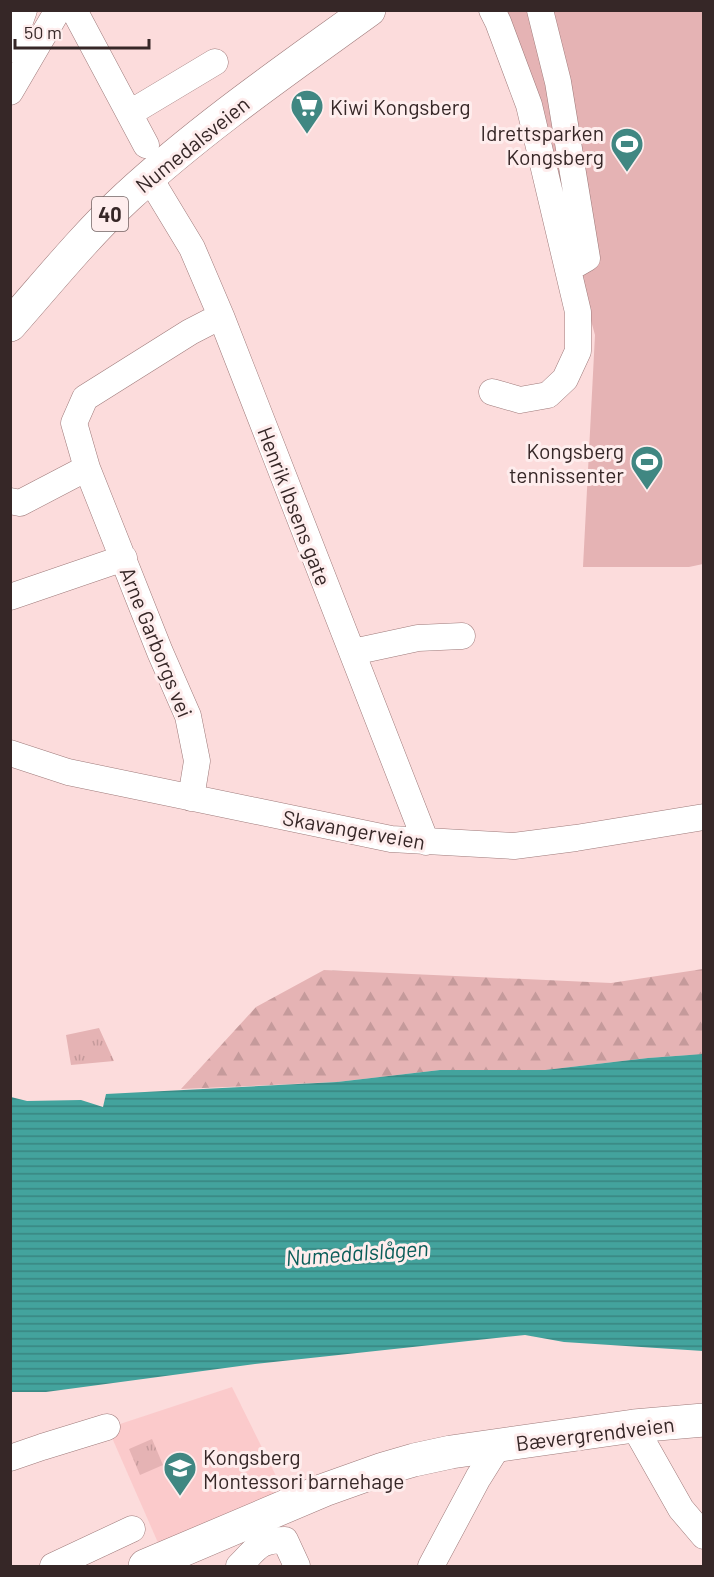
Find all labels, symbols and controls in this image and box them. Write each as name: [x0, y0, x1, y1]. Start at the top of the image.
scale bar: [15, 12, 148, 50]
text: 50 m: [24, 21, 62, 43]
supermarket icon: Kiwi Kongsberg: [289, 88, 325, 135]
street label: Numedalsveien: [130, 91, 254, 197]
place label: Kiwi Kongsberg: [330, 94, 471, 119]
place label: Idrettsparken Kongsberg: [481, 120, 604, 169]
sports icon: Idrettsparken Kongsberg: [609, 126, 645, 173]
road number: 40: [92, 197, 128, 231]
street label: Henrik Ibsens gate: [253, 423, 337, 589]
place label: Kongsberg tennissenter: [509, 438, 624, 487]
sports icon: Kongsberg tennissenter: [629, 444, 665, 491]
street label: Arne Garborgs vei: [115, 563, 199, 721]
street label: Skavangerveien: [281, 804, 427, 854]
water label: Numedalslågen: [285, 1234, 429, 1270]
street label: Bævergrendveien: [514, 1411, 676, 1455]
place label: Kongsberg Montessori barnehage: [203, 1444, 404, 1493]
school or university icon: Kongsberg Montessori barnehage: [162, 1450, 198, 1497]

